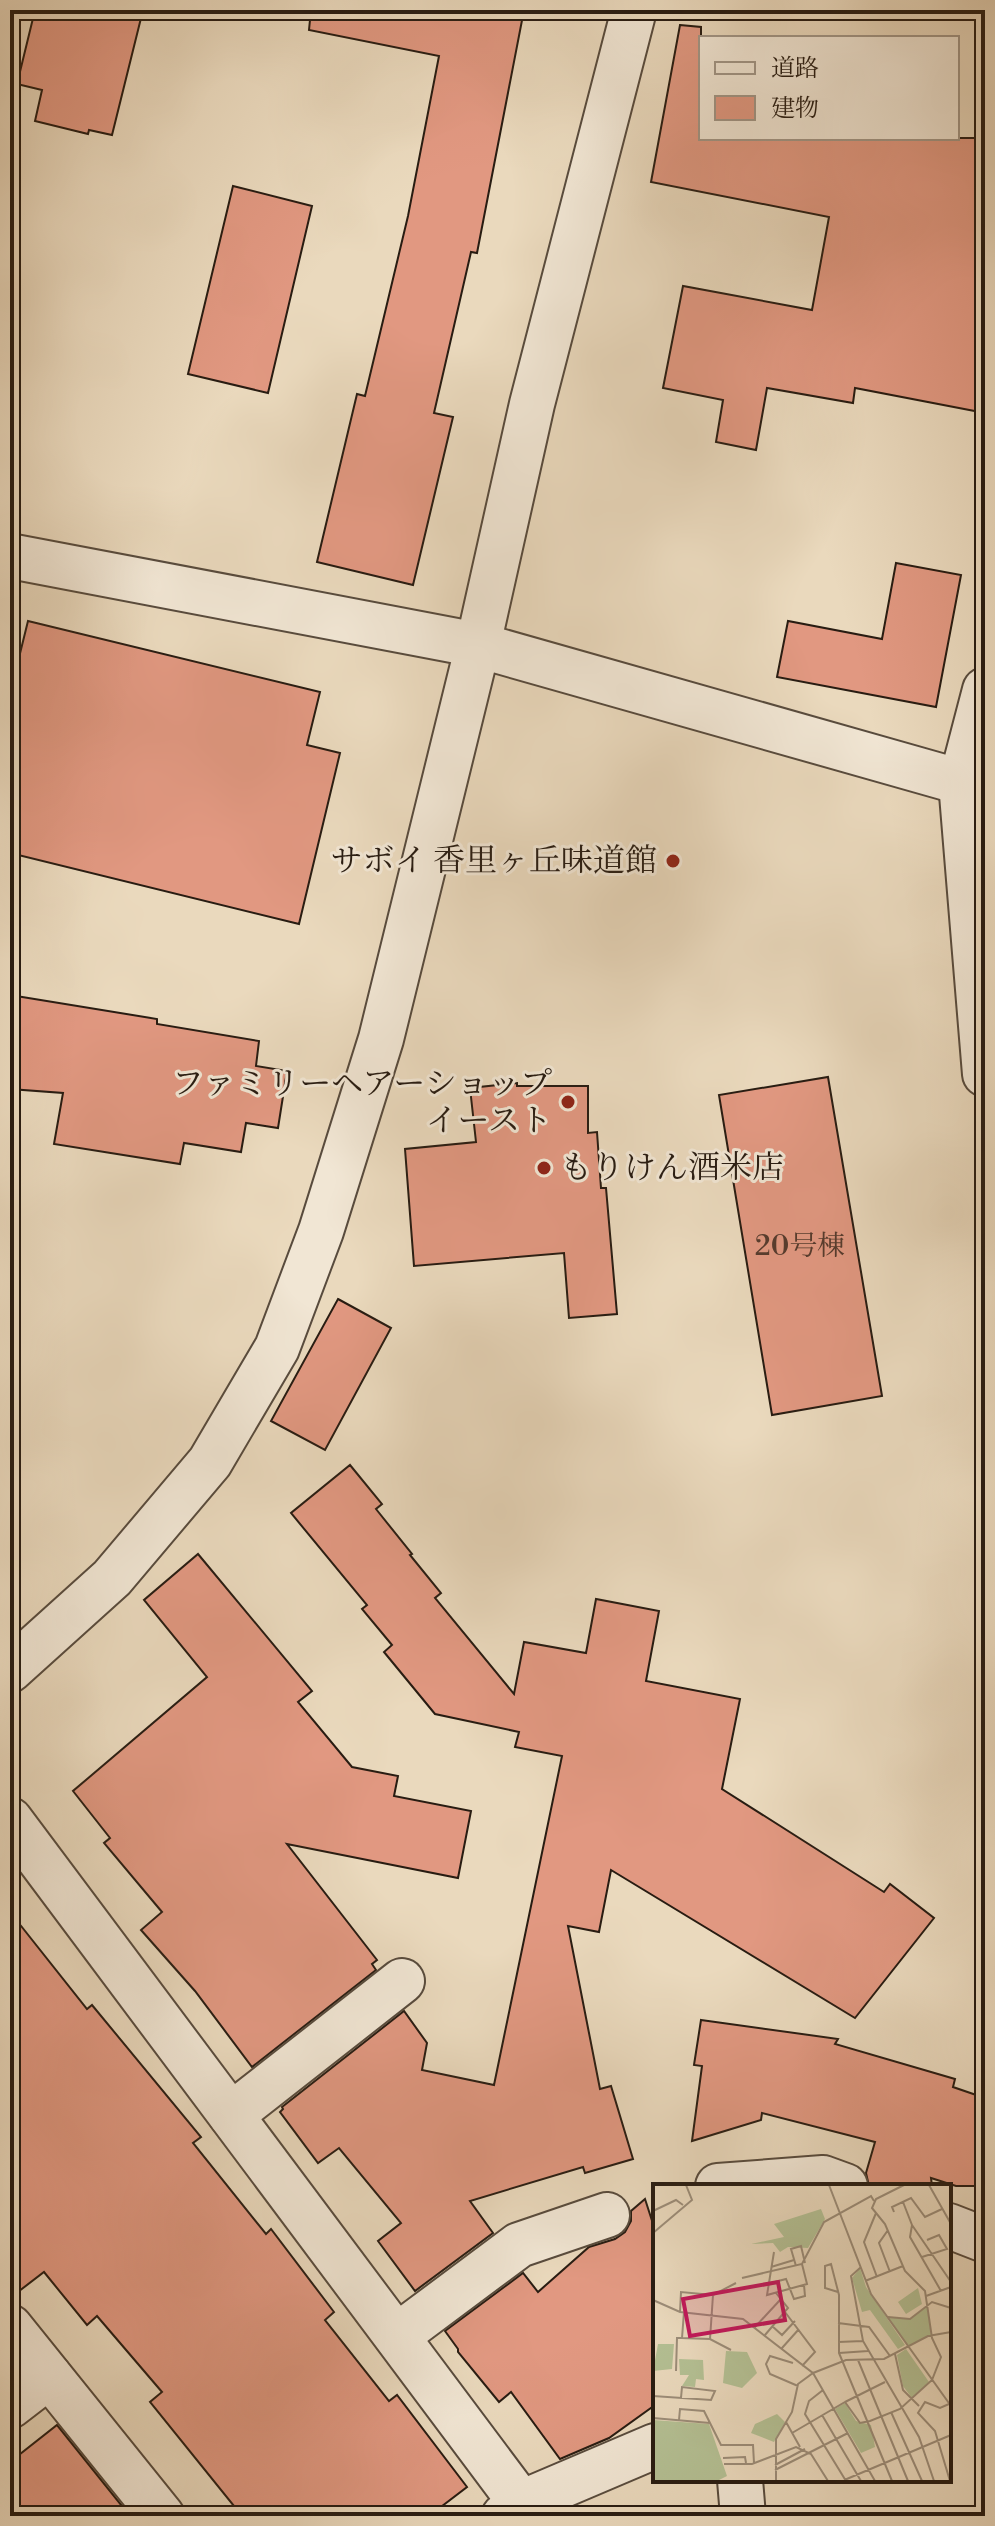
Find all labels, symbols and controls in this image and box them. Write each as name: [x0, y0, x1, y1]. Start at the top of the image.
legend: [699, 36, 959, 140]
text: 道路: [771, 54, 819, 84]
text: 建物: [771, 94, 819, 124]
place label: サボイ 香里ヶ丘味道館: [330, 841, 657, 881]
marker: サボイ 香里ヶ丘味道館: [664, 852, 682, 870]
place label: ファミリーヘアーショップ イースト: [172, 1064, 552, 1141]
marker: ファミリーヘアーショップ イースト: [559, 1093, 577, 1111]
place label: もりけん酒米店: [560, 1148, 784, 1188]
marker: もりけん酒米店: [535, 1159, 553, 1177]
house number: 20号棟: [755, 1229, 845, 1264]
inset map: [653, 2184, 951, 2482]

